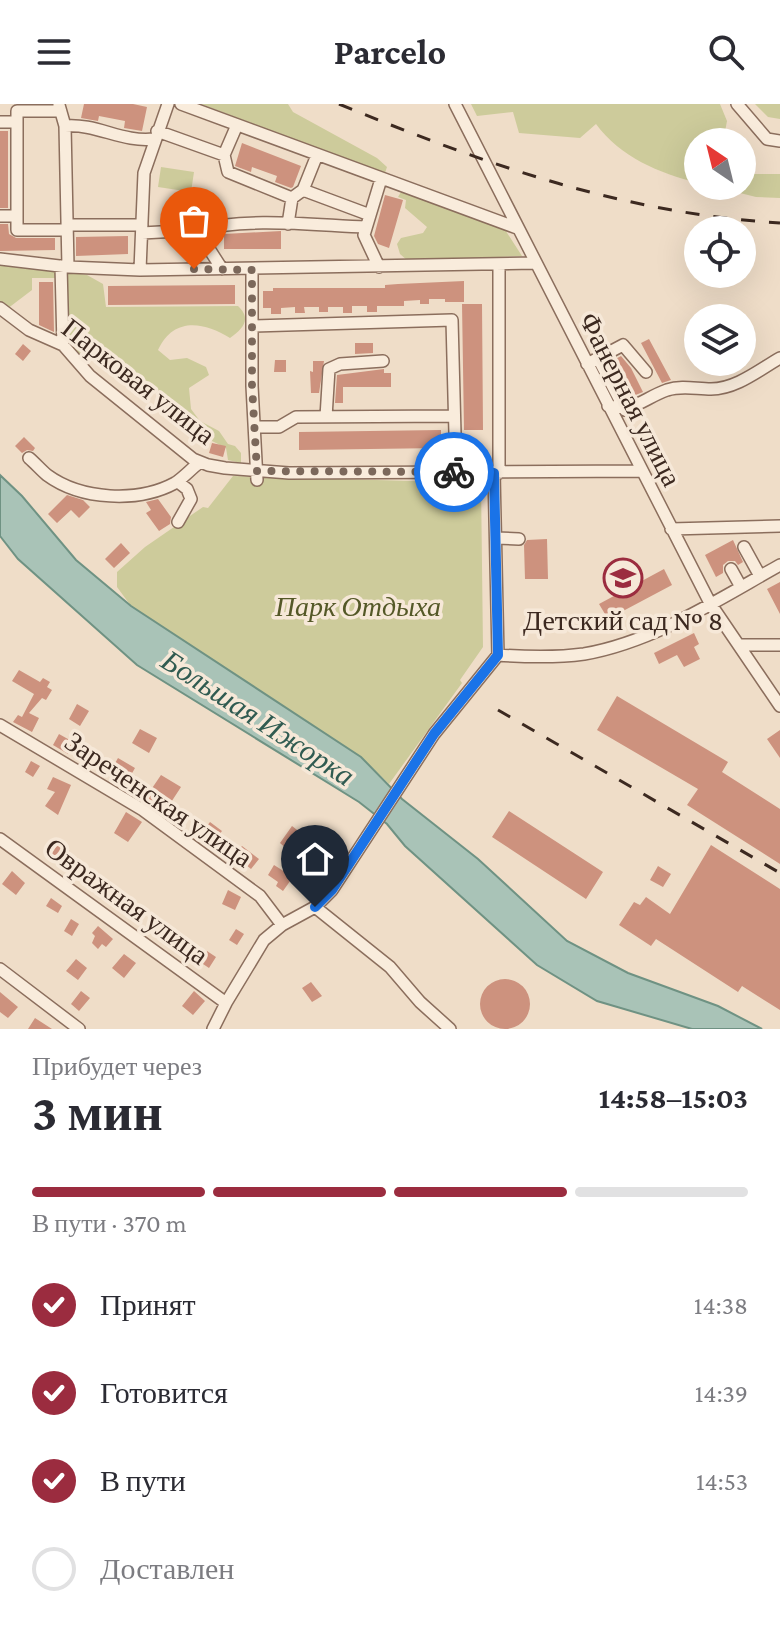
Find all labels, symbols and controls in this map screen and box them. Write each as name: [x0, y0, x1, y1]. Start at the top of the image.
icon: menu: [32, 30, 76, 74]
icon: search: [704, 30, 748, 74]
text: Parcelo: [334, 32, 446, 72]
north arrow: [684, 128, 756, 200]
map controls: [684, 128, 756, 376]
pin: [160, 187, 228, 269]
icon: bag: [172, 199, 216, 243]
button: locate: [684, 216, 756, 288]
button: layers: [684, 304, 756, 376]
street label: Фанерная улица: [573, 307, 688, 492]
street label: Парковая улица: [56, 312, 222, 451]
courier: [414, 432, 494, 512]
icon: bike: [432, 450, 476, 494]
school or university icon: Детский сад № 8: [602, 557, 644, 599]
park label: Парк Отдыха: [274, 591, 441, 622]
place label: Детский сад № 8: [523, 605, 723, 636]
water label: Большая Ижорка: [155, 642, 361, 792]
street label: Зареченская улица: [59, 725, 259, 874]
pin: [281, 825, 349, 907]
street label: Овражная улица: [39, 832, 215, 971]
icon: home: [293, 837, 337, 881]
text: Прибудет через: [32, 1052, 202, 1081]
text: 14:58–15:03: [599, 1081, 748, 1114]
text: 3 мин: [32, 1083, 163, 1141]
text: В пути · 370 m: [32, 1209, 187, 1238]
icon: check: [32, 1283, 76, 1327]
text: Принят: [100, 1288, 196, 1321]
text: 14:38: [694, 1291, 748, 1320]
icon: check: [32, 1371, 76, 1415]
text: Готовится: [100, 1376, 228, 1409]
text: 14:39: [695, 1379, 748, 1408]
icon: check: [32, 1459, 76, 1503]
text: В пути: [100, 1464, 186, 1497]
text: 14:53: [696, 1467, 748, 1496]
text: Доставлен: [100, 1552, 234, 1585]

